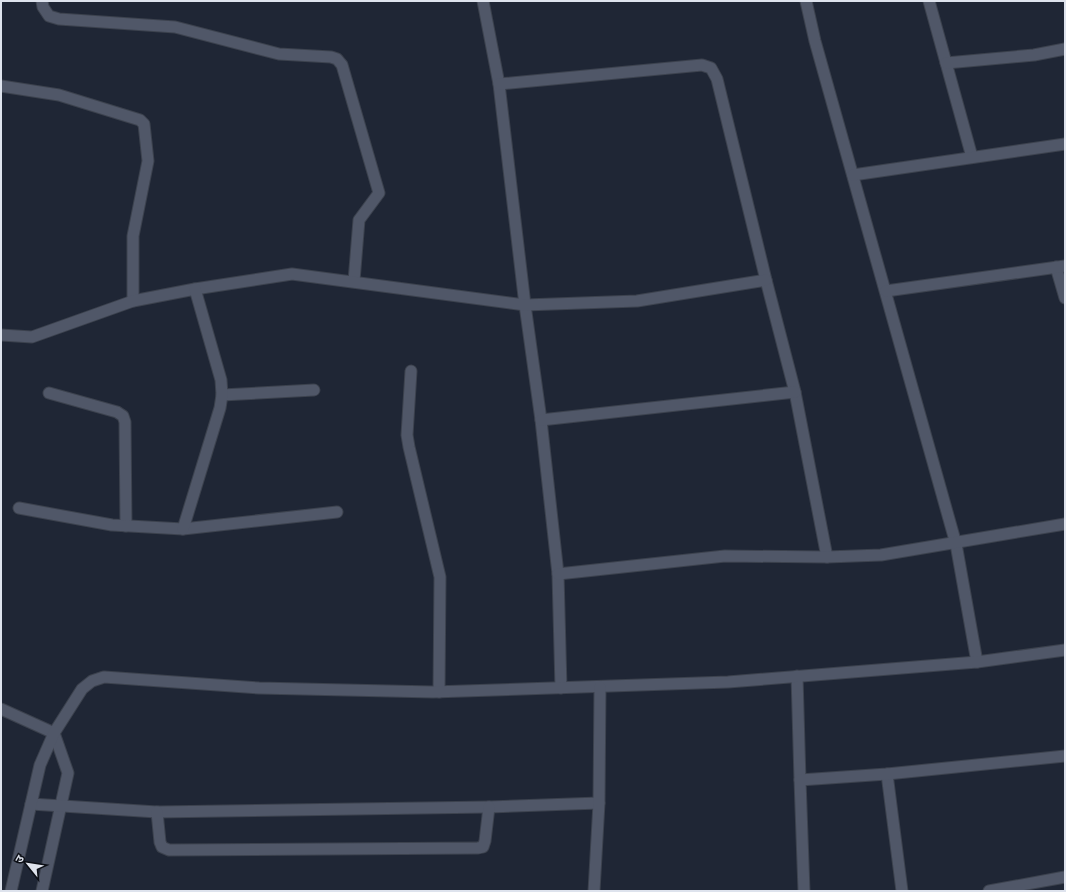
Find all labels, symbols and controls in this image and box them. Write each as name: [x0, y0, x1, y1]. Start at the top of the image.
north arrow: [8, 844, 48, 884]
text: उ: [12, 852, 27, 865]

